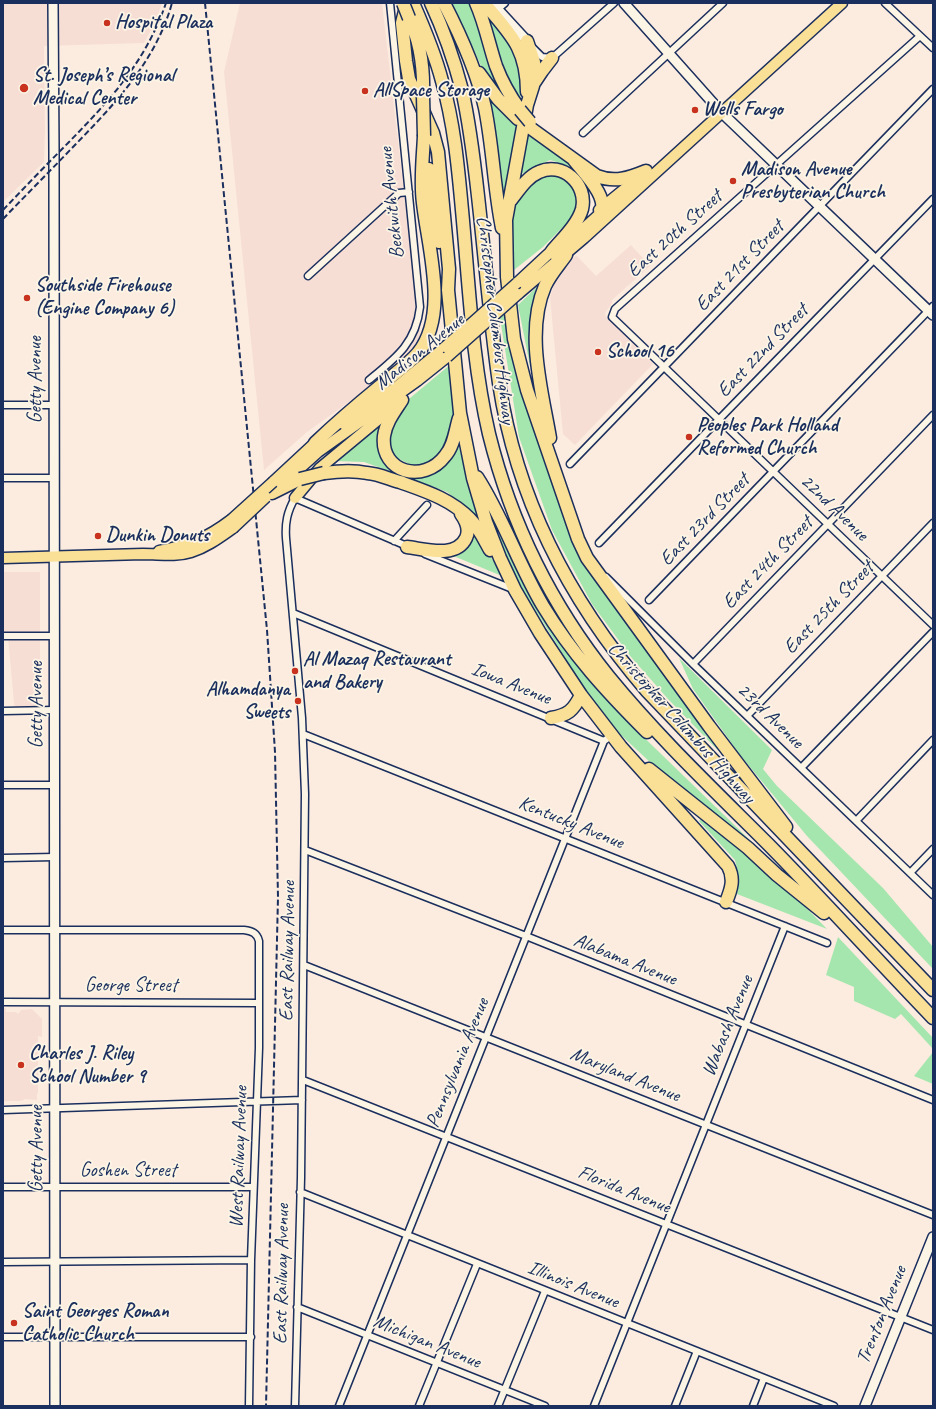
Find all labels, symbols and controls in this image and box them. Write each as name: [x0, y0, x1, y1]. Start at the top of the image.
place label: Hospital Plaza: [115, 11, 212, 35]
marker: Hospital Plaza: [102, 18, 112, 28]
place label: St. Joseph’s Regional Medical Center: [33, 64, 174, 111]
place label: AllSpace Storage: [373, 79, 489, 103]
marker: St. Joseph’s Regional Medical Center: [18, 82, 30, 94]
marker: AllSpace Storage: [360, 86, 370, 96]
place label: Wells Fargo: [703, 98, 783, 122]
marker: Wells Fargo: [690, 105, 700, 115]
street label: Beckwith Avenue: [374, 146, 410, 260]
place label: Madison Avenue Presbyterian Church: [741, 158, 885, 205]
marker: Madison Avenue Presbyterian Church: [728, 176, 738, 186]
street label: East 20th Street: [622, 185, 728, 283]
street label: Christopher Columbus Highway: [470, 215, 520, 425]
street label: East 21st Street: [691, 215, 789, 317]
place label: Southside Firehouse (Engine Company 6): [35, 274, 174, 321]
marker: Southside Firehouse (Engine Company 6): [22, 293, 32, 303]
street label: East 22nd Street: [712, 299, 814, 403]
street label: Madison Avenue: [370, 309, 470, 395]
street label: Getty Avenue: [24, 336, 48, 424]
place label: School 16: [606, 340, 673, 364]
marker: School 16: [593, 347, 603, 357]
place label: Peoples Park Holland Reformed Church: [697, 414, 838, 461]
marker: Peoples Park Holland Reformed Church: [684, 432, 694, 442]
street label: East 23rd Street: [655, 469, 755, 571]
street label: 22nd Avenue: [795, 470, 873, 546]
street label: East 24th Street: [718, 512, 818, 614]
place label: Dunkin Donuts: [106, 524, 209, 548]
marker: Dunkin Donuts: [93, 531, 103, 541]
street label: East 25th Street: [779, 557, 879, 659]
street label: Christopher Columbus Highway: [602, 637, 760, 809]
place label: Al Mazaq Restaurant and Bakery: [303, 648, 450, 695]
street label: Iowa Avenue: [468, 657, 554, 711]
street label: Getty Avenue: [25, 661, 49, 749]
marker: Al Mazaq Restaurant and Bakery: [290, 666, 300, 676]
place label: Alhamdanya Sweets: [206, 678, 290, 725]
street label: 23rd Avenue: [732, 678, 808, 754]
marker: Alhamdanya Sweets: [293, 696, 303, 706]
street label: Kentucky Avenue: [515, 791, 627, 855]
street label: East Railway Avenue: [275, 881, 301, 1021]
street label: Alabama Avenue: [570, 928, 680, 992]
street label: Wabash Avenue: [697, 972, 759, 1080]
street label: George Street: [85, 974, 177, 998]
street label: Pennsylvania Avenue: [421, 995, 495, 1131]
place label: Charles J. Riley School Number 9: [29, 1042, 145, 1089]
street label: Maryland Avenue: [567, 1042, 683, 1108]
marker: Charles J. Riley School Number 9: [16, 1060, 26, 1070]
street label: West Railway Avenue: [225, 1086, 253, 1228]
street label: Getty Avenue: [25, 1105, 49, 1193]
street label: Goshen Street: [80, 1159, 176, 1183]
street label: Florida Avenue: [574, 1161, 674, 1219]
street label: East Railway Avenue: [269, 1204, 295, 1344]
street label: Illinois Avenue: [524, 1256, 622, 1314]
street label: Trenton Avenue: [851, 1262, 913, 1368]
place label: Saint Georges Roman Catholic Church: [22, 1300, 169, 1347]
street label: Michigan Avenue: [370, 1310, 484, 1374]
marker: Saint Georges Roman Catholic Church: [9, 1318, 19, 1328]

